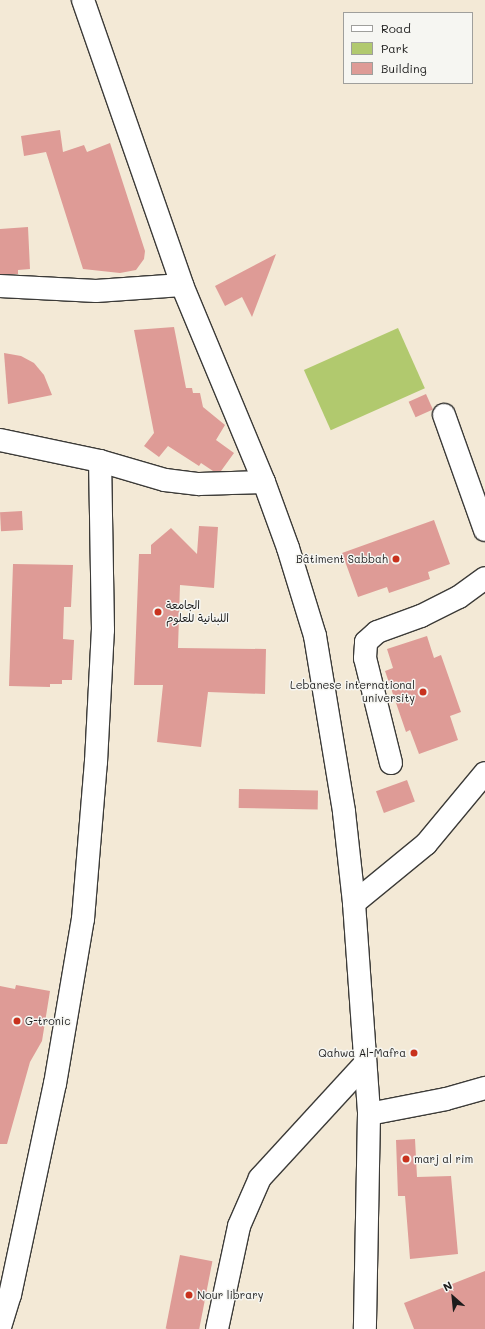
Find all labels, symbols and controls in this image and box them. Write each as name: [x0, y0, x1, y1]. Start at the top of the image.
legend: [343, 12, 473, 84]
text: Road: [381, 20, 411, 36]
text: Park: [381, 40, 408, 56]
text: Building: [381, 60, 427, 76]
place label: Bâtiment Sabbah: [296, 552, 388, 566]
marker: Bâtiment Sabbah: [391, 554, 401, 564]
place label: الجامعة اللبنانية للعلوم: [166, 599, 229, 625]
marker: الجامعة اللبنانية للعلوم: [153, 607, 163, 617]
place label: Lebanese international university: [290, 679, 415, 705]
marker: Lebanese international university: [418, 687, 428, 697]
place label: G-tronic: [25, 1014, 71, 1028]
marker: G-tronic: [12, 1016, 22, 1026]
place label: Qahwa Al-Mafra: [318, 1046, 406, 1060]
marker: Qahwa Al-Mafra: [409, 1048, 419, 1058]
place label: marj al rim: [414, 1152, 473, 1166]
marker: marj al rim: [401, 1154, 411, 1164]
north arrow: [433, 1277, 473, 1317]
text: N: [440, 1277, 454, 1294]
place label: Nour library: [197, 1288, 263, 1302]
marker: Nour library: [184, 1290, 194, 1300]

